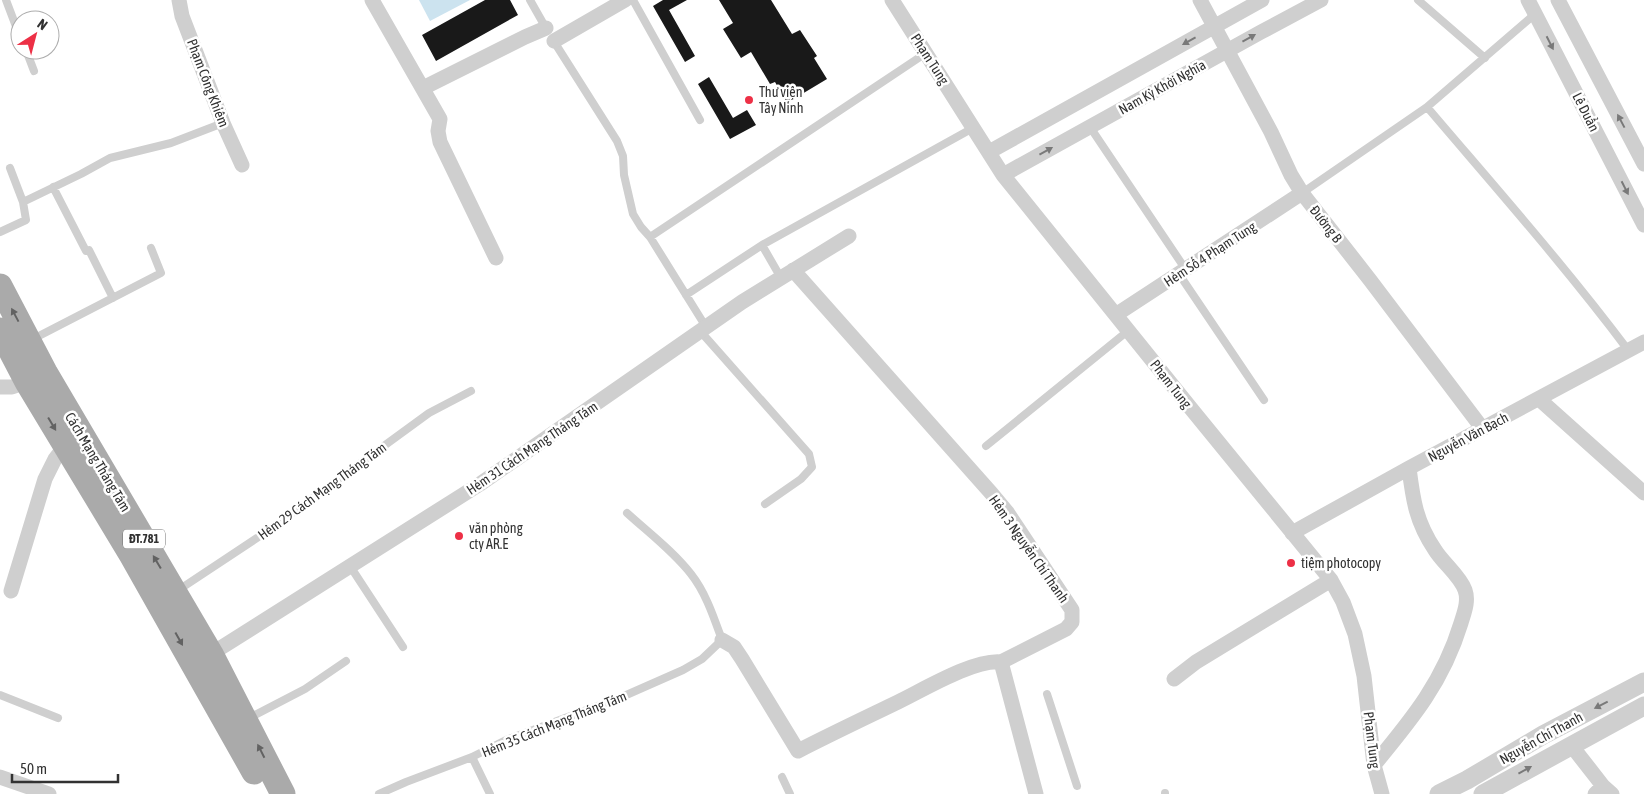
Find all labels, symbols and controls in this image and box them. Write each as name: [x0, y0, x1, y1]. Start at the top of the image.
north arrow: [10, 10, 60, 60]
text: N: [35, 16, 51, 33]
street label: Phạm Tung: [908, 31, 952, 87]
one-way arrow: [1242, 34, 1257, 42]
one-way arrow: [1546, 36, 1554, 51]
street label: Phạm Công Khiêm: [184, 37, 232, 129]
one-way arrow: [1182, 37, 1196, 45]
street label: Nam Kỳ Khởi Nghĩa: [1116, 56, 1208, 118]
place label: Thư viện Tây Ninh: [759, 84, 803, 116]
street label: Lê Duẩn: [1569, 89, 1603, 134]
marker: Thư viện Tây Ninh: [743, 94, 755, 106]
one-way arrow: [1617, 113, 1625, 128]
one-way arrow: [1039, 147, 1053, 155]
one-way arrow: [1621, 180, 1629, 195]
street label: Đường B: [1307, 202, 1346, 246]
street label: Hẻm Số 4 Phạm Tung: [1160, 217, 1259, 290]
one-way arrow: [11, 308, 19, 323]
street label: Phạm Tung: [1147, 357, 1195, 411]
street label: Hẻm 31 Cách Mạng Tháng Tám: [463, 398, 601, 498]
street label: Cách Mạng Tháng Tám: [62, 409, 134, 515]
street label: Nguyễn Văn Bạch: [1425, 409, 1511, 465]
one-way arrow: [47, 417, 56, 430]
street label: Hẻm 29 Cách Mạng Tháng Tám: [255, 439, 389, 543]
street label: Hẻm 3 Nguyễn Chí Thanh: [986, 492, 1072, 606]
place label: văn phòng cty AR.E: [469, 520, 523, 552]
road number: ĐT.781: [123, 530, 165, 548]
marker: văn phòng cty AR.E: [453, 530, 465, 542]
place label: tiệm photocopy: [1301, 555, 1381, 571]
one-way arrow: [153, 556, 162, 569]
marker: tiệm photocopy: [1285, 557, 1297, 569]
one-way arrow: [175, 632, 183, 647]
street label: Hẻm 35 Cách Mạng Tháng Tám: [479, 688, 629, 760]
one-way arrow: [1594, 701, 1608, 709]
street label: Nguyễn Chí Thanh: [1497, 709, 1585, 767]
street label: Phạm Tung: [1361, 711, 1383, 769]
one-way arrow: [257, 743, 265, 758]
scale bar: [12, 752, 119, 784]
text: 50 m: [20, 760, 47, 777]
one-way arrow: [1519, 766, 1532, 775]

